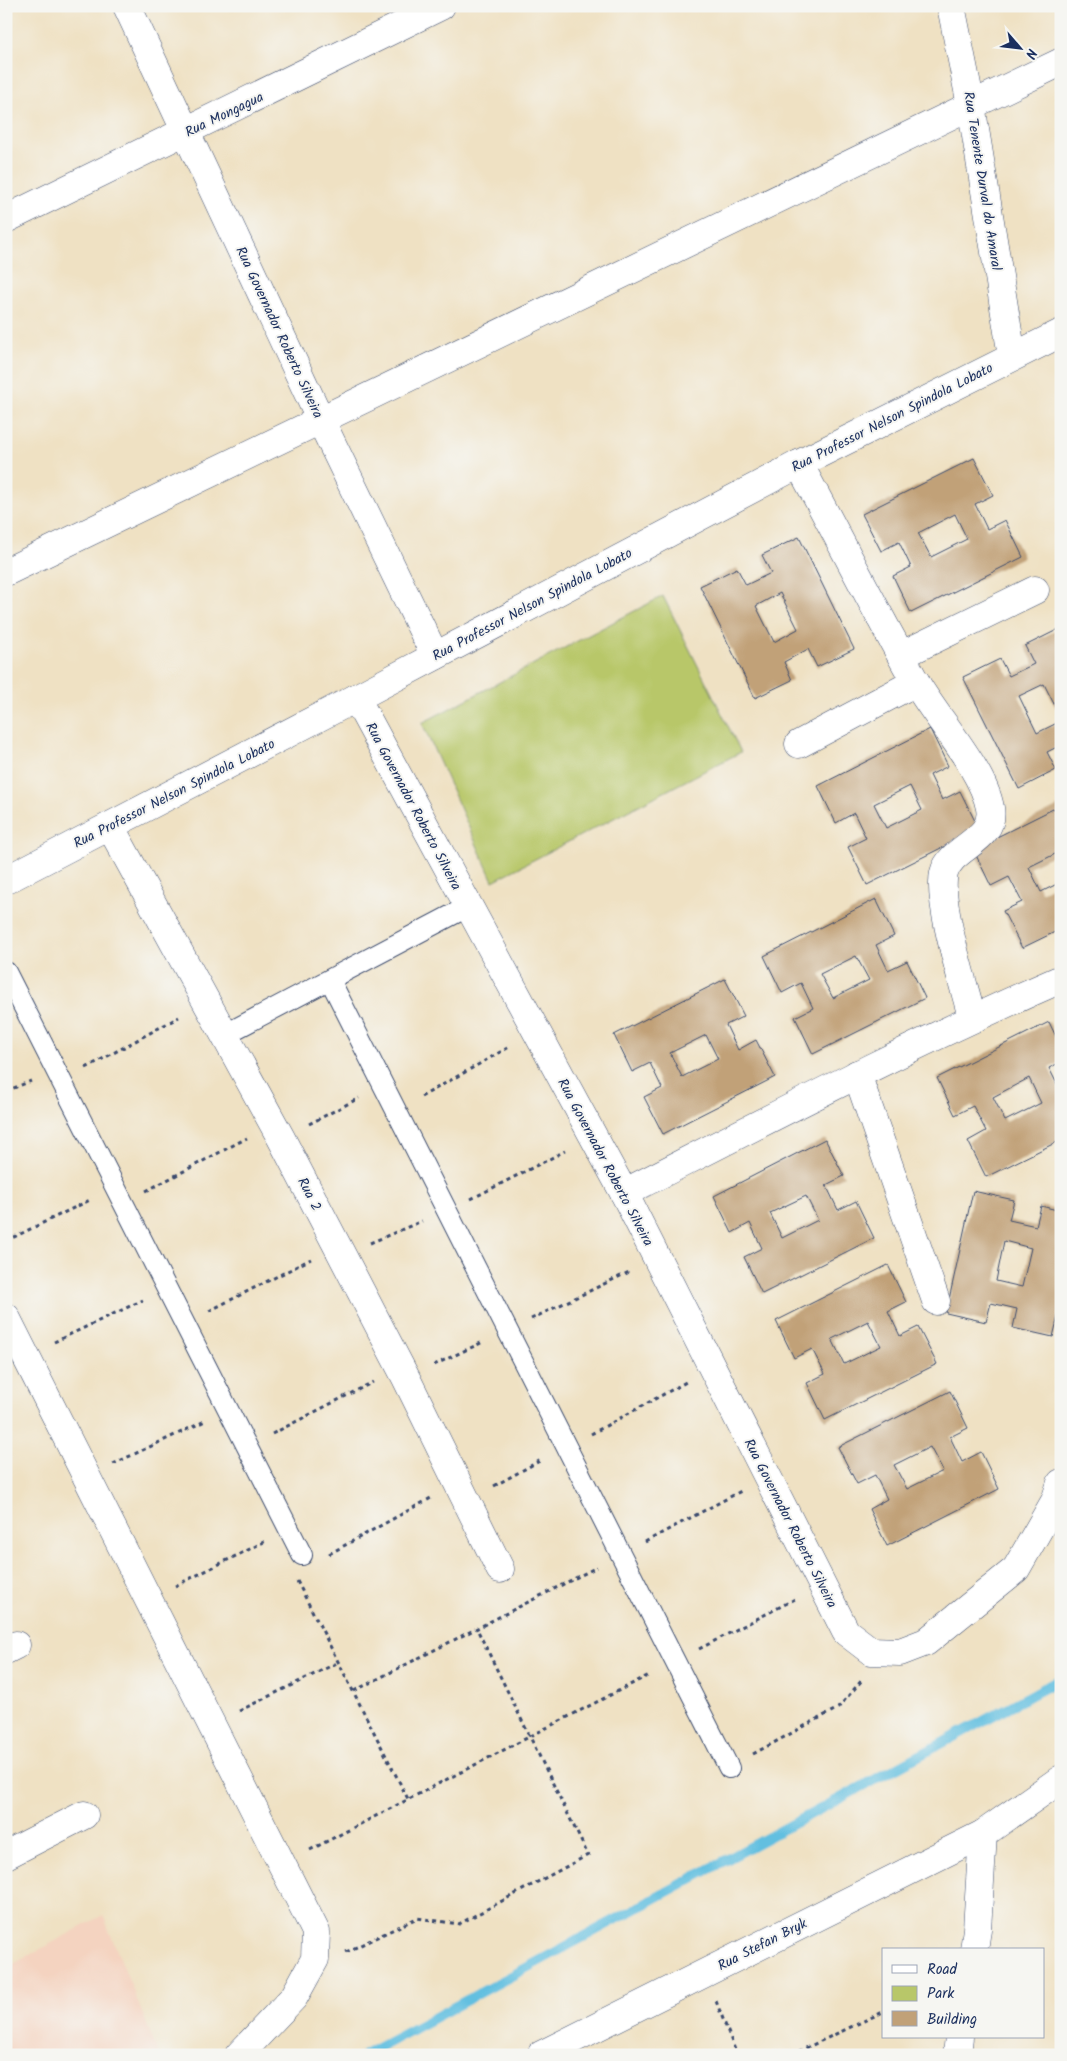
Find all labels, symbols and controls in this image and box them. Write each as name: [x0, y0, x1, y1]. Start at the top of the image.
north arrow: [994, 22, 1044, 72]
text: N: [1019, 45, 1042, 63]
street label: Rua Mongagua: [181, 86, 268, 143]
street label: Rua Tenente Durval do Amaral: [957, 90, 1007, 273]
street label: Rua Governador Roberto Silveira: [229, 243, 329, 422]
street label: Rua Professor Nelson Spindola Lobato: [788, 357, 997, 479]
street label: Rua Professor Nelson Spindola Lobato: [428, 543, 636, 667]
street label: Rua Governador Roberto Silveira: [359, 719, 467, 894]
street label: Rua Professor Nelson Spindola Lobato: [70, 733, 279, 855]
street label: Rua Governador Roberto Silveira: [551, 1075, 659, 1250]
street label: Rua 2: [291, 1174, 327, 1215]
street label: Rua Governador Roberto Silveira: [738, 1435, 842, 1612]
street label: Rua Stefan Bryk: [714, 1913, 811, 1977]
legend: [882, 1948, 1044, 2038]
text: Road: [927, 1958, 958, 1982]
text: Park: [927, 1982, 955, 2006]
text: Building: [927, 2008, 977, 2032]

